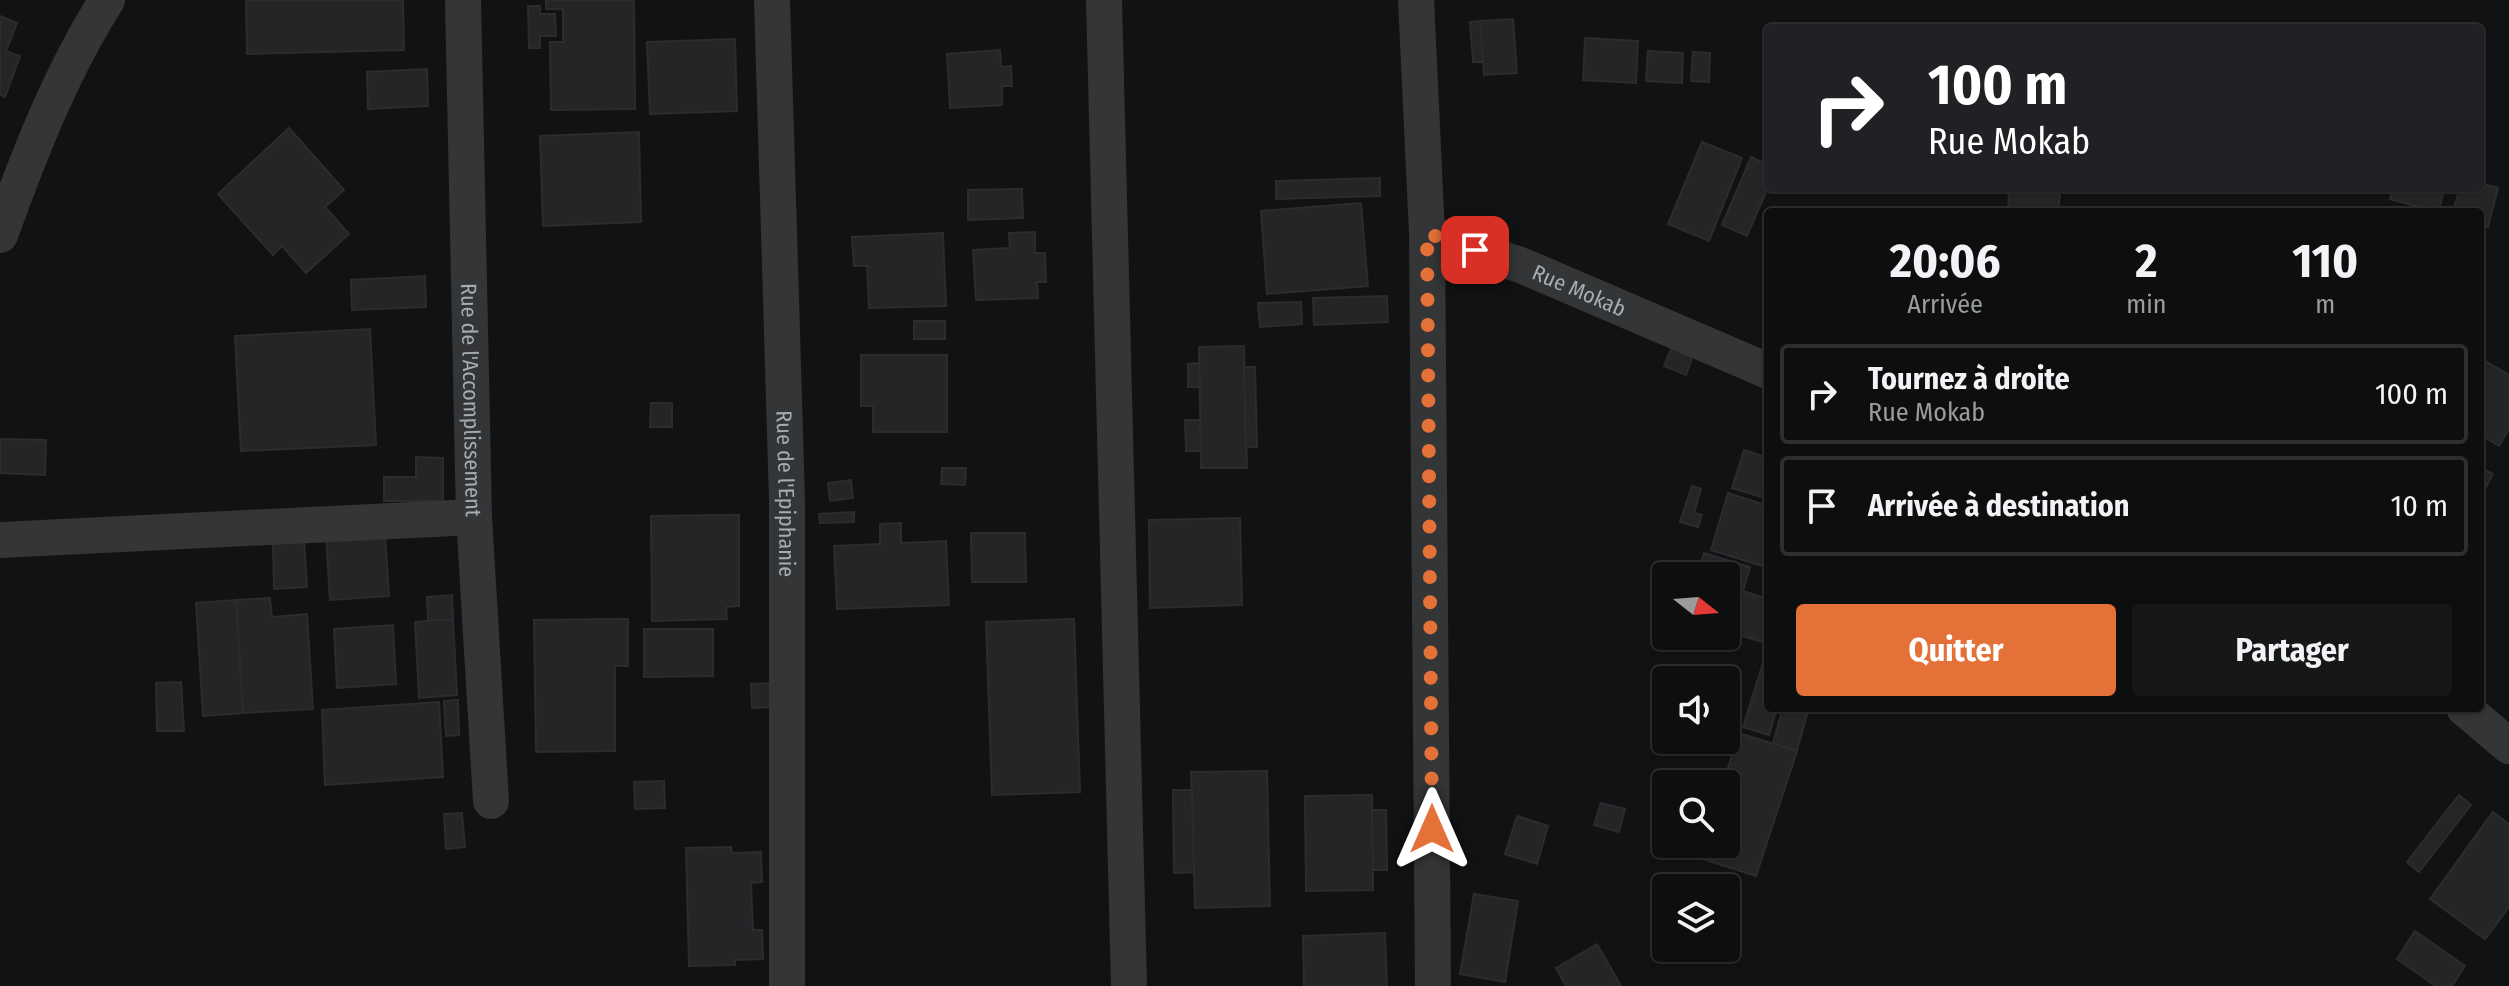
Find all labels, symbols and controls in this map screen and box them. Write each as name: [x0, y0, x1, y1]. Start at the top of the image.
text: 100 m: [1928, 52, 2067, 119]
icon: right: [1796, 56, 1900, 160]
text: Rue Mokab: [1928, 120, 2090, 164]
pin: [1441, 216, 1509, 284]
icon: arrive: [1453, 228, 1497, 272]
text: 20:06: [1890, 232, 2001, 290]
text: 2: [2135, 232, 2157, 290]
text: 110: [2292, 232, 2358, 290]
street label: Rue Mokab: [1528, 259, 1630, 323]
street label: Rue de l'Accomplissement: [455, 283, 487, 518]
text: Arrivée: [1907, 289, 1983, 320]
text: min: [2126, 289, 2167, 320]
text: m: [2315, 289, 2335, 320]
text: Tournez à droite: [1868, 361, 2070, 397]
icon: right: [1800, 372, 1844, 416]
text: 100 m: [2375, 376, 2448, 412]
text: Rue Mokab: [1868, 397, 1985, 428]
street label: Rue de l'Epiphanie: [770, 410, 800, 577]
icon: arrive: [1800, 484, 1844, 528]
text: Arrivée à destination: [1868, 488, 2129, 524]
text: 10 m: [2391, 488, 2448, 524]
north arrow: [1652, 562, 1740, 650]
map controls: [1652, 562, 1740, 962]
button: Quitter: [1796, 604, 2116, 696]
button: Partager: [2132, 604, 2452, 696]
button: sound: [1652, 666, 1740, 754]
button: search: [1652, 770, 1740, 858]
position arrow: [1390, 787, 1474, 871]
button: layers: [1652, 874, 1740, 962]

